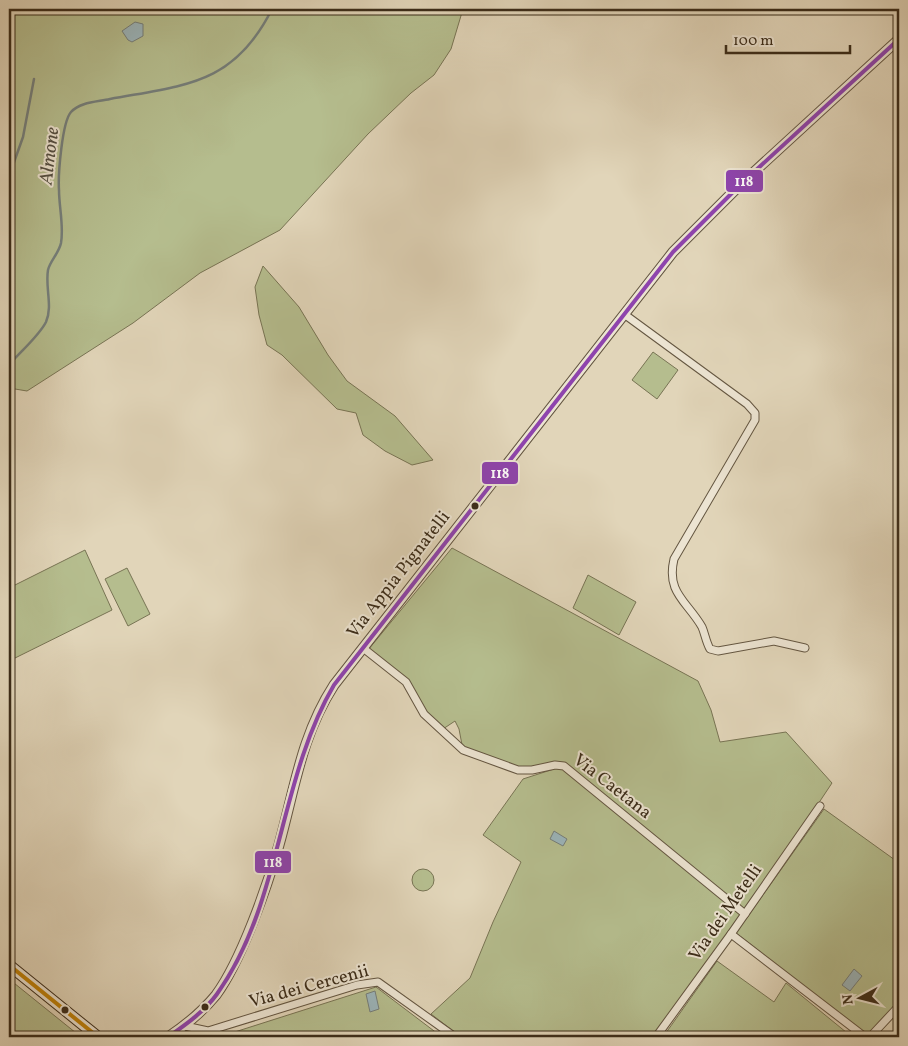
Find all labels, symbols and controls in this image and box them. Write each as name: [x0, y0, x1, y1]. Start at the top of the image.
scale bar: [726, 22, 849, 54]
text: 100 m: [733, 31, 773, 52]
water label: Almone: [33, 126, 66, 187]
line badge: 118: [725, 169, 764, 193]
text: 118: [735, 173, 753, 192]
line badge: 118: [481, 461, 519, 485]
text: 118: [491, 465, 509, 484]
unlabelled marker: [470, 501, 480, 511]
street label: Via Appia Pignatelli: [341, 506, 457, 644]
street label: Via Caetana: [567, 748, 657, 826]
line badge: 118: [254, 850, 292, 874]
text: 118: [264, 854, 282, 873]
street label: Via dei Metelli: [683, 860, 769, 966]
street label: Via dei Cercenii: [246, 959, 372, 1015]
north arrow: [836, 974, 886, 1024]
text: N: [839, 993, 859, 1006]
unlabelled marker: [200, 1002, 210, 1012]
unlabelled marker: [60, 1005, 70, 1015]

